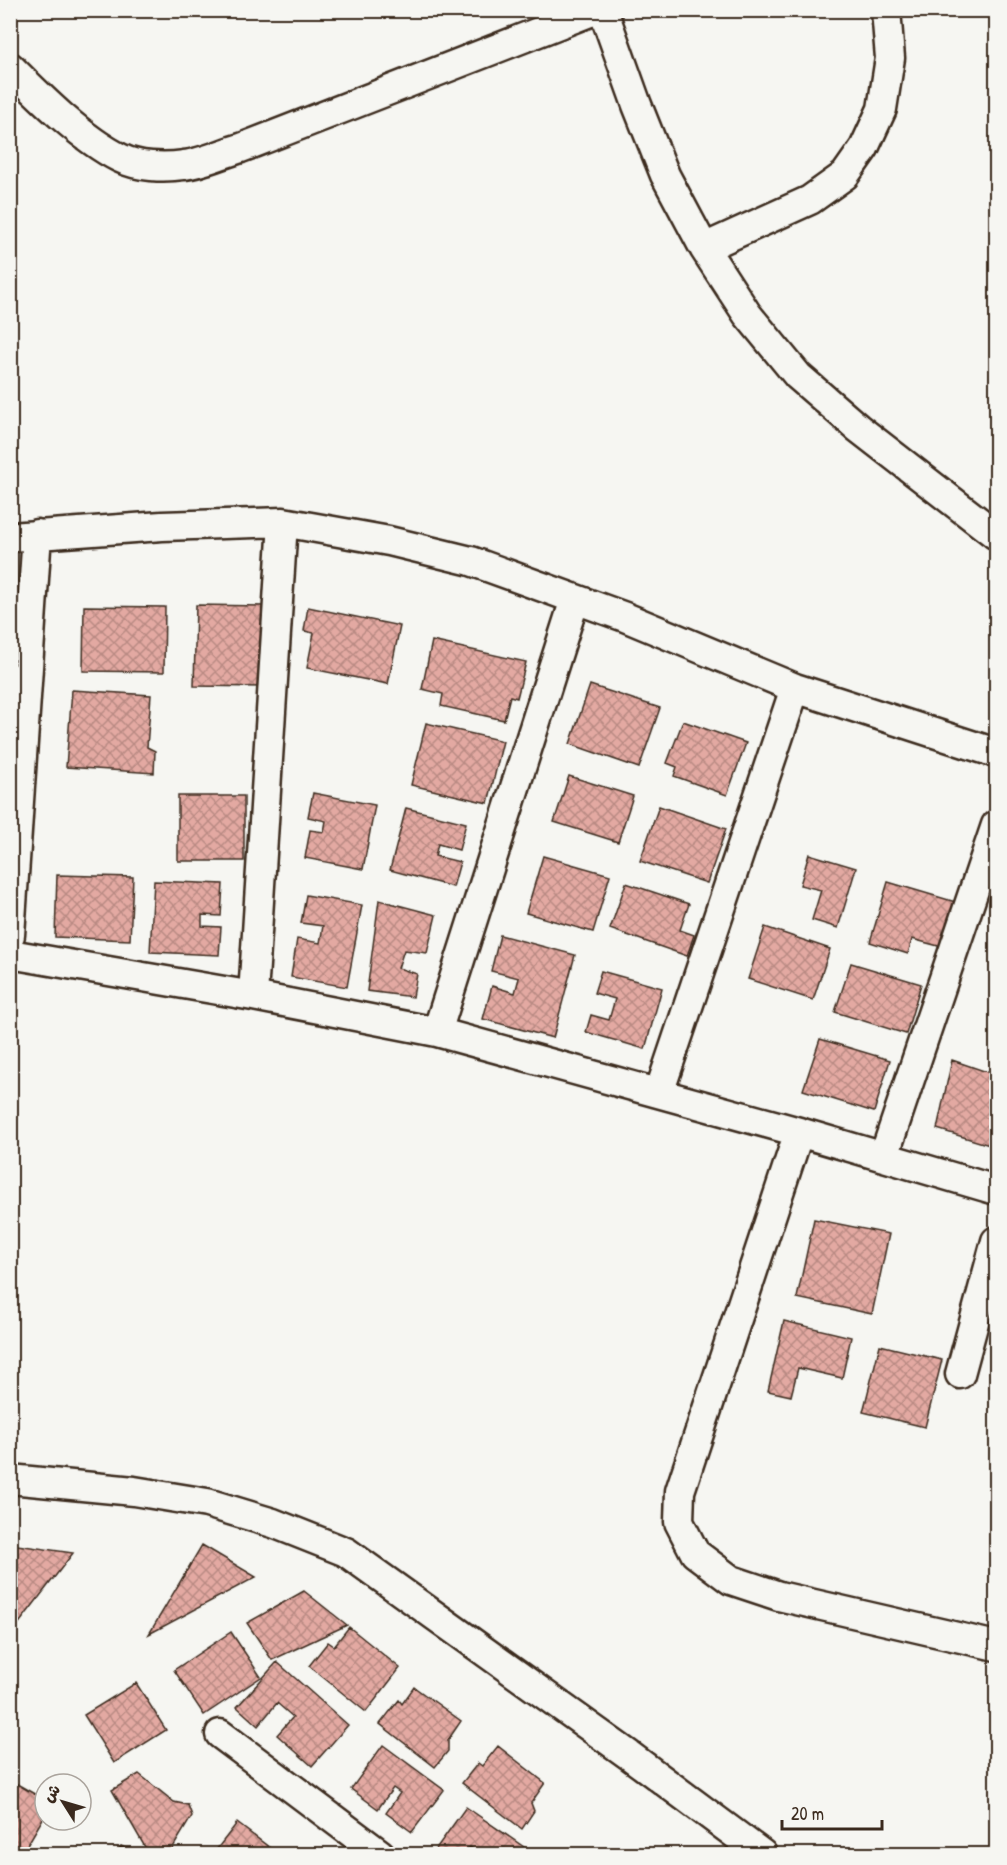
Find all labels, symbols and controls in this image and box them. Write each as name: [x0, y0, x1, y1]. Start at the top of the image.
north arrow: [33, 1772, 93, 1832]
text: ش: [37, 1779, 65, 1807]
scale bar: [782, 1793, 882, 1831]
text: 20 m: [791, 1801, 824, 1826]

